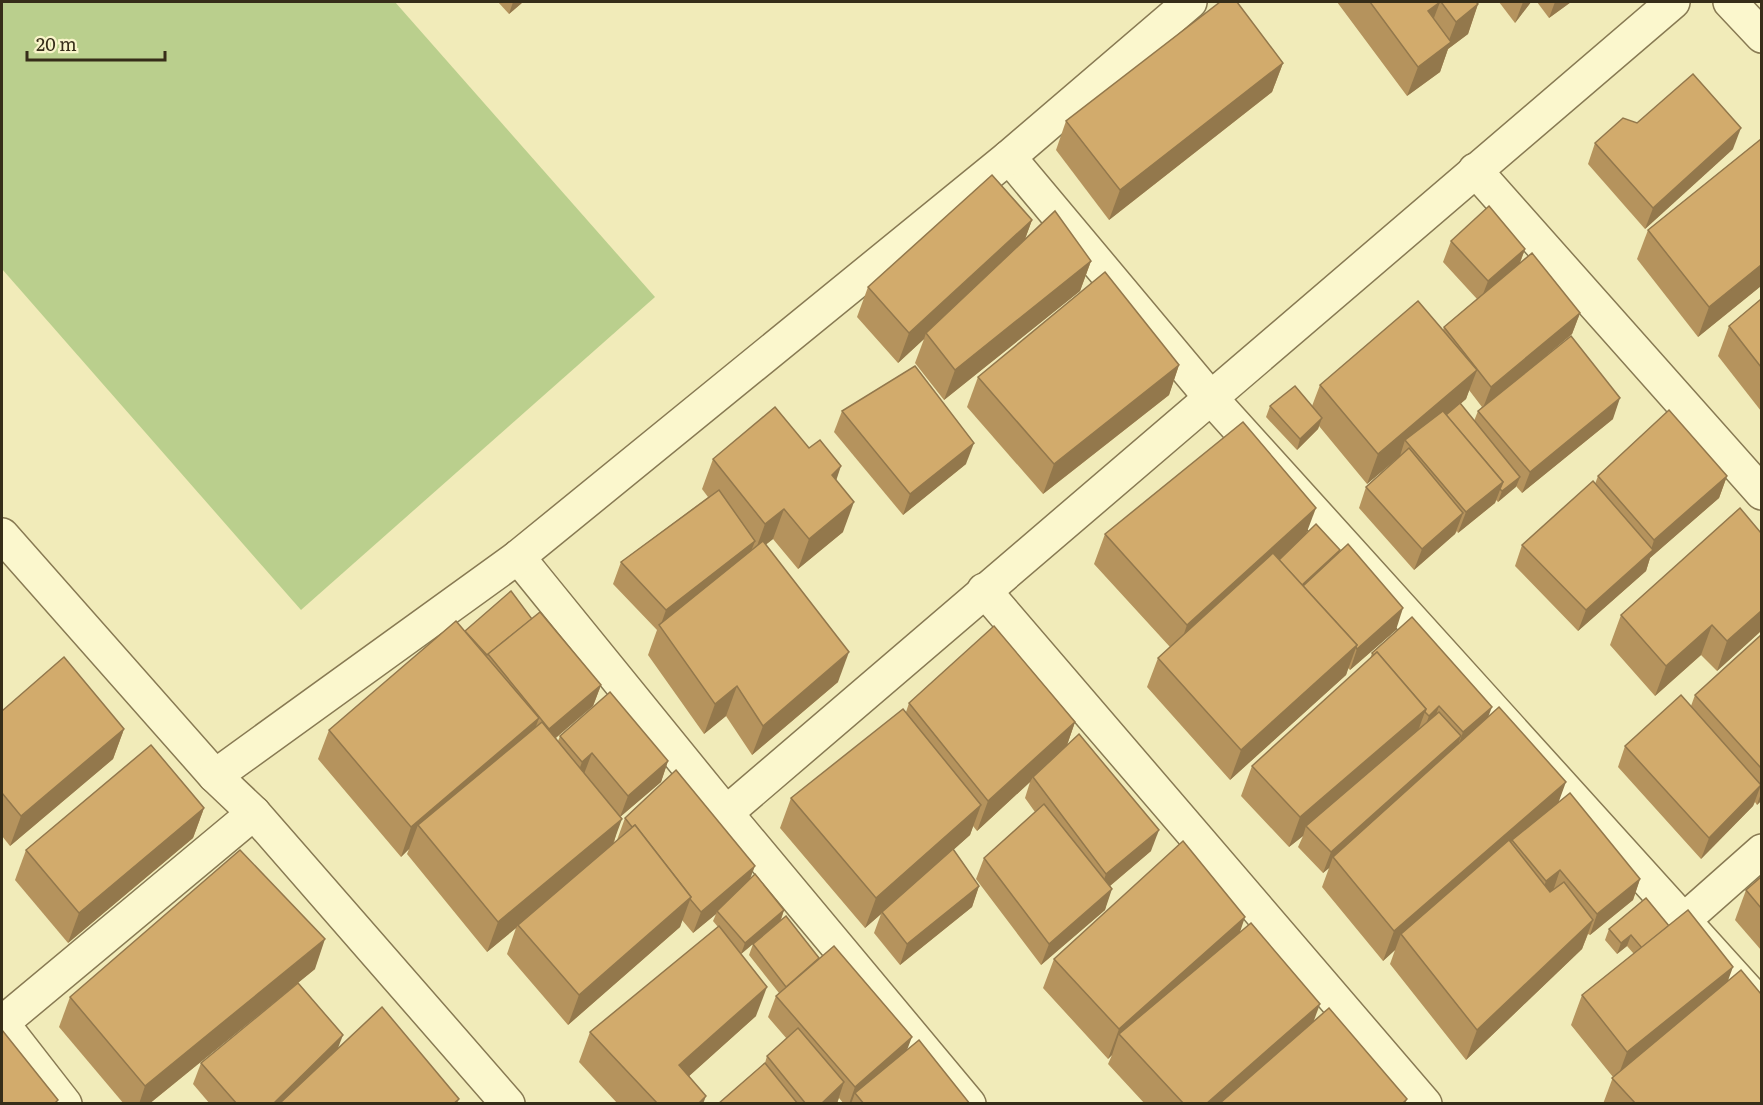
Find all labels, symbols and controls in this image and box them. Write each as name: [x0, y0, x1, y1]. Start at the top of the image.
scale bar: [27, 24, 165, 62]
text: 20 m: [36, 30, 77, 57]

